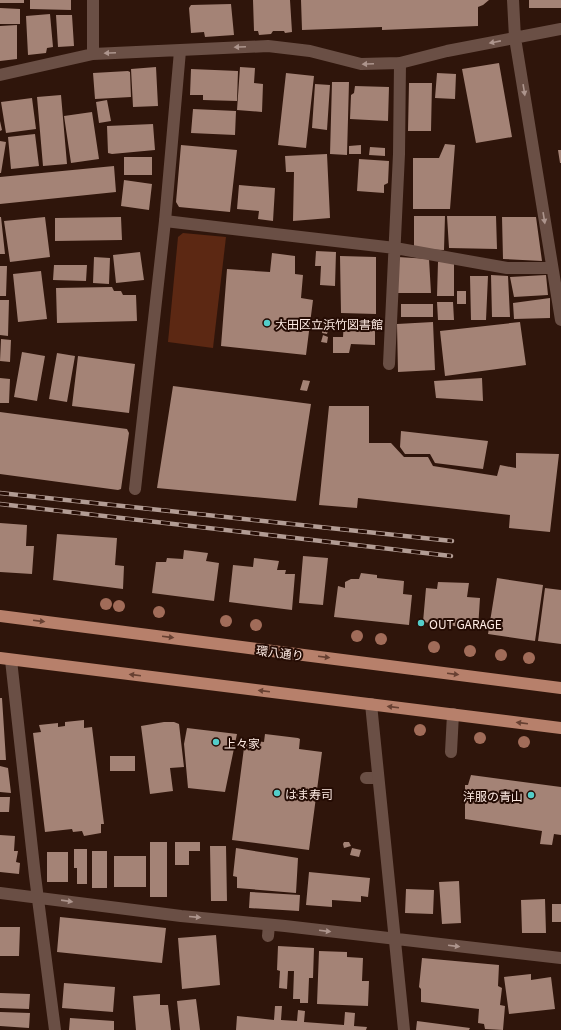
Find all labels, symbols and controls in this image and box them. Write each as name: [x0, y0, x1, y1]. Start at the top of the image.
one-way arrow: [489, 39, 501, 45]
one-way arrow: [234, 44, 246, 51]
one-way arrow: [104, 50, 116, 57]
one-way arrow: [361, 61, 374, 67]
one-way arrow: [521, 84, 527, 96]
one-way arrow: [541, 212, 547, 224]
place label: 大田区立浜竹図書館: [275, 315, 383, 332]
marker: 大田区立浜竹図書館: [262, 318, 272, 328]
place label: OUT GARAGE: [429, 615, 502, 632]
one-way arrow: [33, 618, 45, 624]
marker: OUT GARAGE: [416, 618, 426, 628]
one-way arrow: [162, 634, 174, 640]
street label: 環八通り: [255, 641, 305, 663]
one-way arrow: [318, 654, 330, 660]
one-way arrow: [447, 671, 459, 677]
one-way arrow: [129, 672, 141, 678]
one-way arrow: [258, 687, 270, 694]
one-way arrow: [387, 703, 399, 710]
one-way arrow: [516, 720, 528, 726]
place label: 上々家: [224, 734, 260, 751]
marker: 上々家: [211, 737, 221, 747]
place label: はま寿司: [285, 785, 333, 802]
place label: 洋服の青山: [463, 787, 523, 804]
marker: はま寿司: [272, 788, 282, 798]
marker: 洋服の青山: [526, 790, 536, 800]
one-way arrow: [60, 898, 73, 904]
one-way arrow: [189, 914, 201, 921]
one-way arrow: [319, 928, 331, 934]
one-way arrow: [448, 943, 460, 949]

